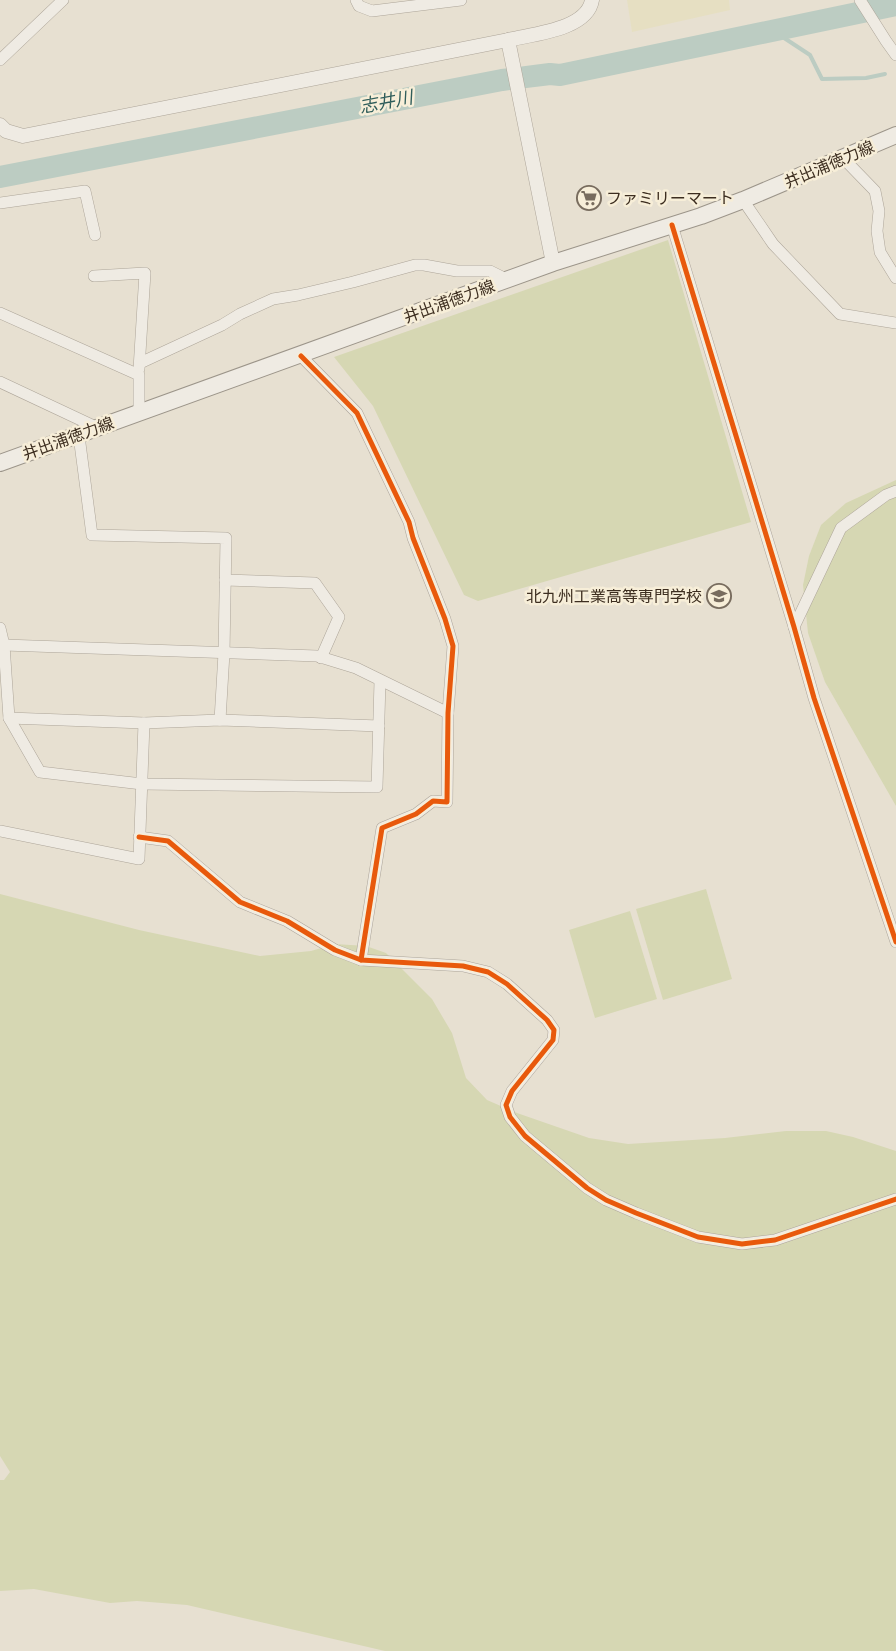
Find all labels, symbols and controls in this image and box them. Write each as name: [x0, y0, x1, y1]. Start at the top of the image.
water label: 志井川: [357, 84, 417, 118]
street label: 井出浦徳力線: [781, 135, 877, 192]
supermarket icon: ファミリーマート: [576, 185, 602, 211]
place label: ファミリーマート: [606, 187, 734, 208]
street label: 井出浦徳力線: [400, 274, 498, 327]
street label: 井出浦徳力線: [19, 411, 117, 464]
school or university icon: 北九州工業高等専門学校: [706, 583, 732, 609]
place label: 北九州工業高等専門学校: [526, 585, 702, 606]

